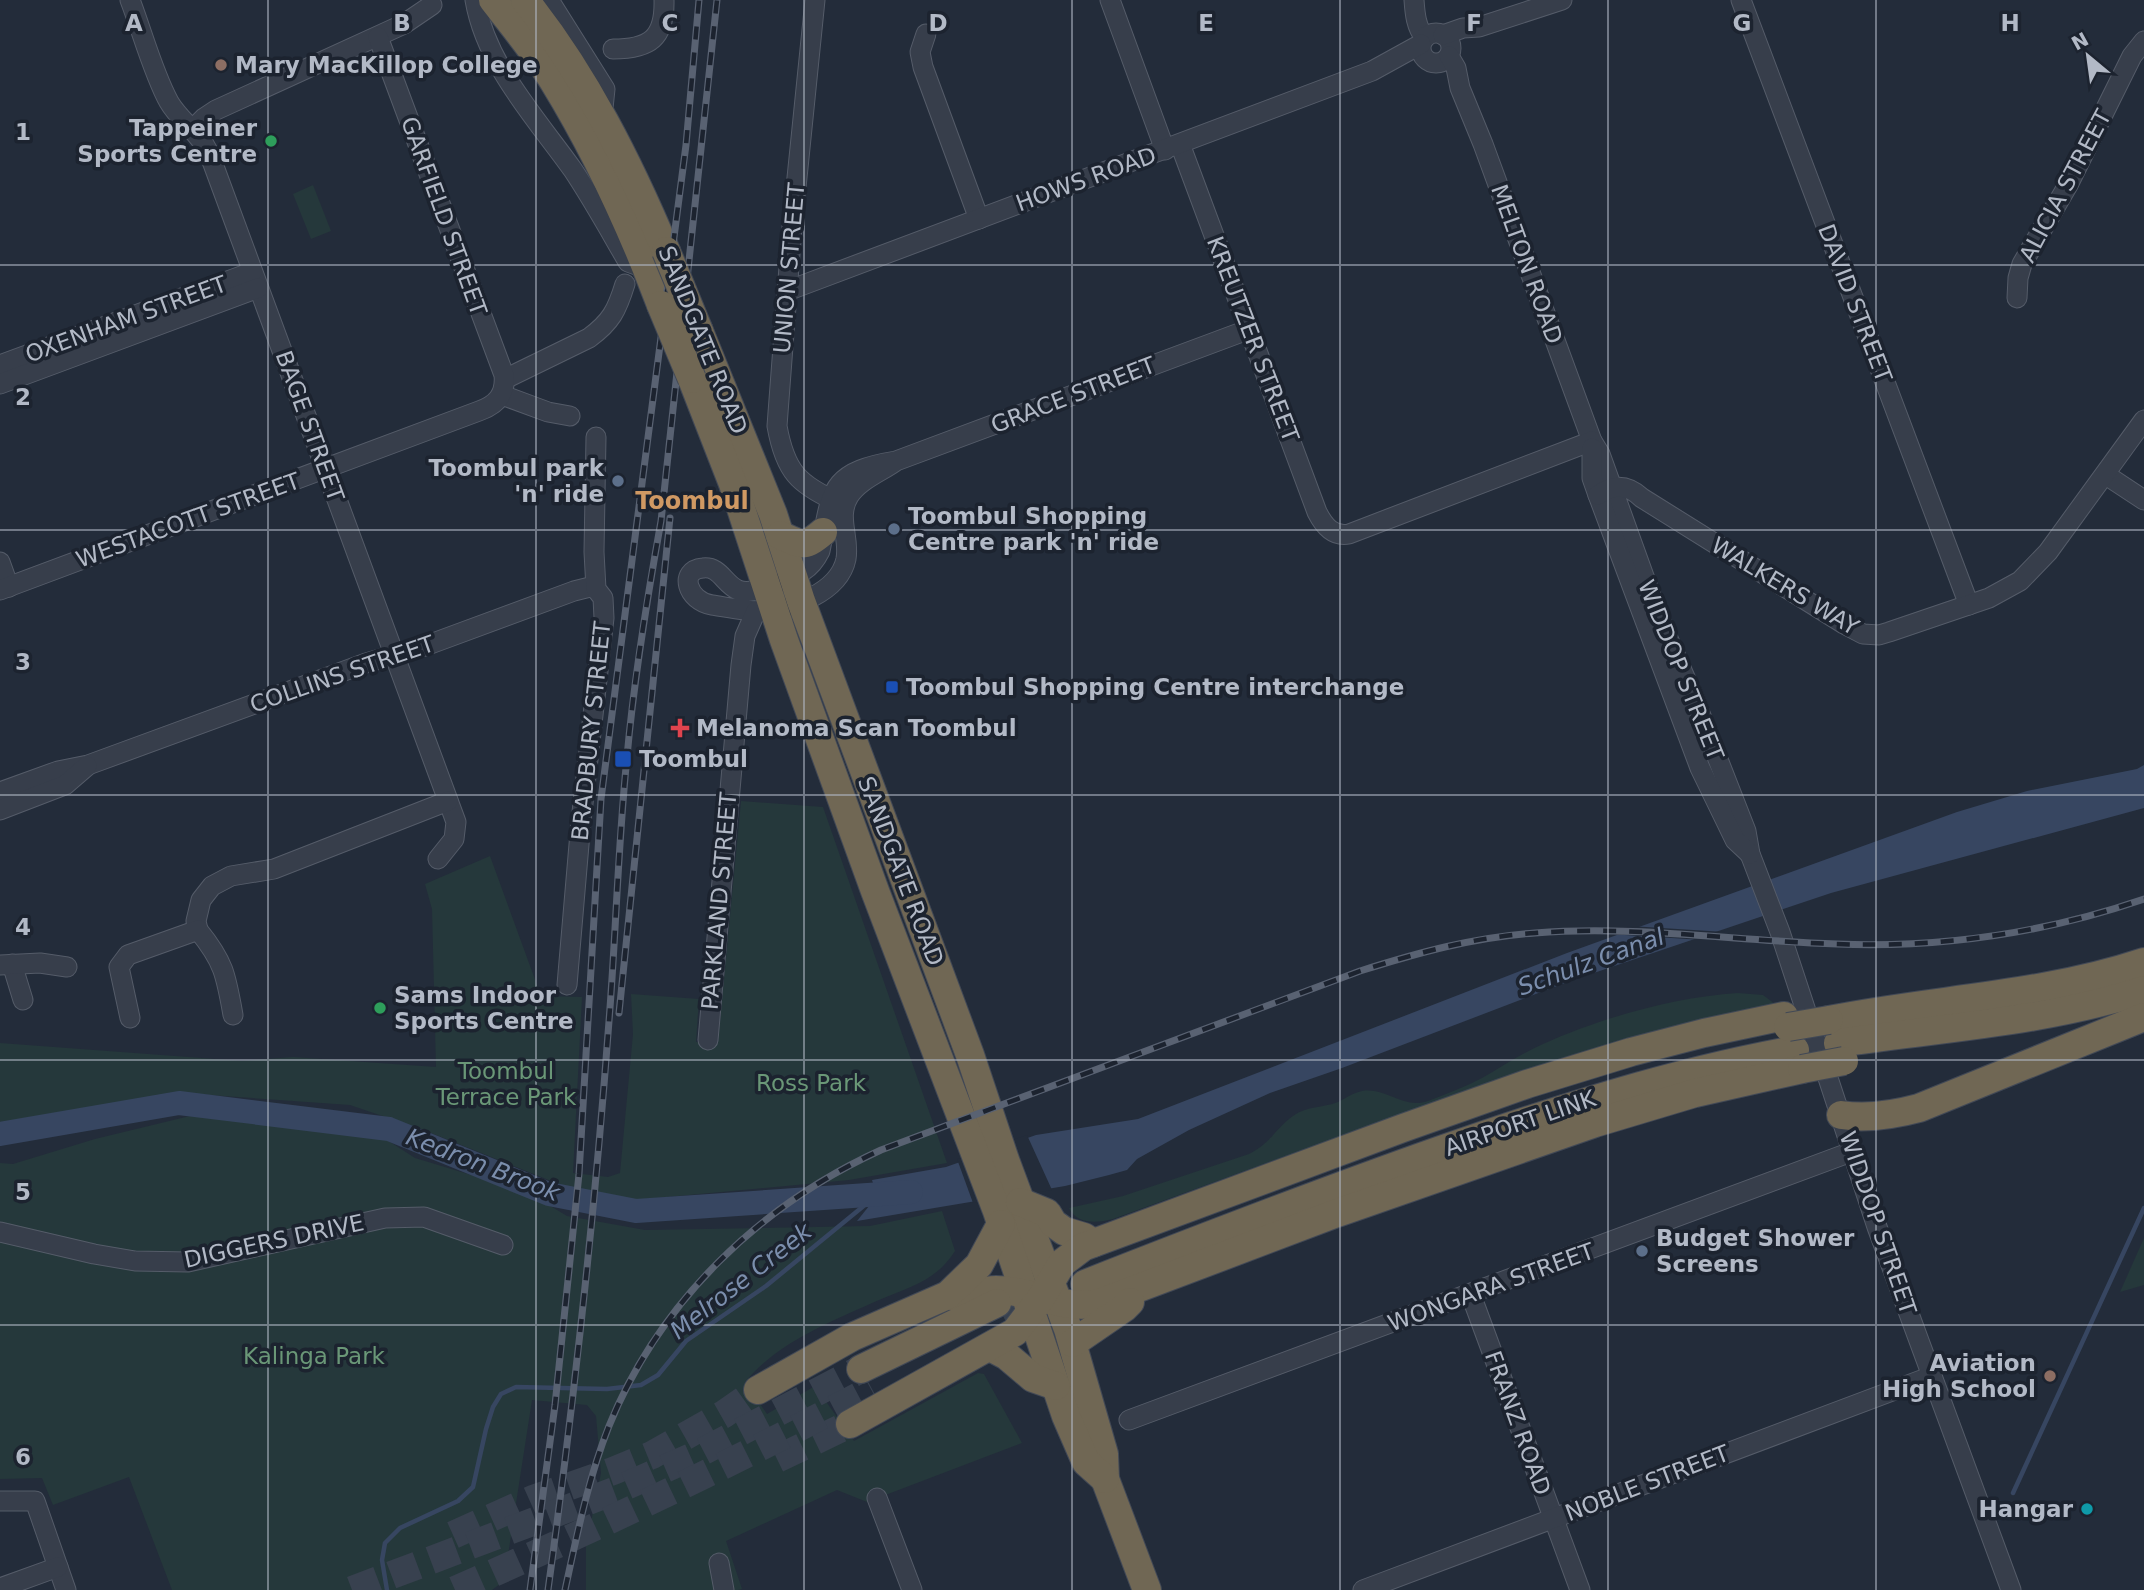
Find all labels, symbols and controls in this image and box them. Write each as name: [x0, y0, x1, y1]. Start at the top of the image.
text: A: [125, 10, 143, 36]
text: B: [393, 10, 411, 36]
text: C: [662, 10, 678, 36]
text: D: [928, 10, 948, 36]
text: E: [1198, 10, 1214, 36]
text: F: [1466, 10, 1482, 36]
text: G: [1733, 10, 1751, 36]
text: H: [2000, 10, 2020, 36]
north arrow: [2053, 21, 2123, 91]
text: N: [2067, 28, 2092, 55]
place label: Mary MacKillop College: [235, 52, 538, 78]
marker: Mary MacKillop College: [213, 57, 229, 73]
street label: ALICIA STREET: [2014, 104, 2117, 267]
street label: GARFIELD STREET: [396, 113, 492, 320]
place label: Tappeiner Sports Centre: [77, 115, 258, 167]
text: 1: [15, 119, 31, 145]
marker: Tappeiner Sports Centre: [263, 133, 279, 149]
street label: HOWS ROAD: [1012, 142, 1160, 216]
street label: UNION STREET: [769, 181, 809, 354]
street label: MELTON ROAD: [1486, 181, 1568, 347]
street label: DAVID STREET: [1813, 220, 1897, 386]
street label: KREUTZER STREET: [1202, 233, 1305, 446]
street label: SANDGATE ROAD: [653, 242, 753, 438]
street label: OXENHAM STREET: [22, 270, 231, 367]
street label: BAGE STREET: [271, 347, 350, 506]
street label: GRACE STREET: [987, 351, 1160, 438]
text: 2: [15, 384, 31, 410]
place label: Toombul park 'n' ride: [428, 455, 605, 507]
street label: WESTACOTT STREET: [72, 467, 304, 573]
marker: Toombul park 'n' ride: [610, 473, 626, 489]
district label: Toombul: [635, 487, 749, 515]
place label: Toombul Shopping Centre park 'n' ride: [908, 503, 1159, 555]
marker: Toombul Shopping Centre park 'n' ride: [886, 521, 902, 537]
street label: WALKERS WAY: [1707, 532, 1864, 641]
street label: WIDDOP STREET: [1633, 576, 1729, 765]
street label: BRADBURY STREET: [567, 619, 616, 842]
street label: COLLINS STREET: [246, 630, 439, 718]
text: 3: [15, 649, 31, 675]
place label: Toombul Shopping Centre interchange: [906, 674, 1404, 700]
marker: Toombul Shopping Centre interchange: [884, 679, 900, 695]
place label: Melanoma Scan Toombul: [696, 715, 1017, 741]
marker: Melanoma Scan Toombul: [670, 718, 690, 738]
place label: Toombul: [639, 746, 748, 772]
marker: Toombul: [613, 749, 633, 769]
street label: SANDGATE ROAD: [853, 773, 949, 969]
street label: PARKLAND STREET: [697, 790, 742, 1011]
text: 4: [15, 914, 31, 940]
water label: Schulz Canal: [1514, 922, 1668, 1001]
place label: Sams Indoor Sports Centre: [394, 982, 574, 1034]
marker: Sams Indoor Sports Centre: [372, 1000, 388, 1016]
park label: Toombul Terrace Park: [435, 1058, 577, 1110]
park label: Ross Park: [756, 1070, 867, 1096]
street label: AIRPORT LINK: [1441, 1085, 1600, 1161]
water label: Kedron Brook: [402, 1123, 565, 1207]
street label: WIDDOP STREET: [1834, 1128, 1922, 1319]
text: 5: [15, 1179, 31, 1205]
street label: DIGGERS DRIVE: [182, 1209, 366, 1273]
water label: Melrose Creek: [665, 1216, 818, 1345]
place label: Budget Shower Screens: [1656, 1225, 1855, 1277]
street label: WONGARA STREET: [1384, 1237, 1599, 1336]
marker: Budget Shower Screens: [1634, 1243, 1650, 1259]
park label: Kalinga Park: [243, 1343, 386, 1369]
street label: FRANZ ROAD: [1480, 1347, 1556, 1499]
place label: Aviation High School: [1882, 1350, 2036, 1402]
marker: Aviation High School: [2042, 1368, 2058, 1384]
street label: NOBLE STREET: [1561, 1439, 1734, 1526]
text: 6: [15, 1444, 31, 1470]
place label: Hangar: [1979, 1496, 2074, 1522]
marker: Hangar: [2079, 1501, 2095, 1517]

